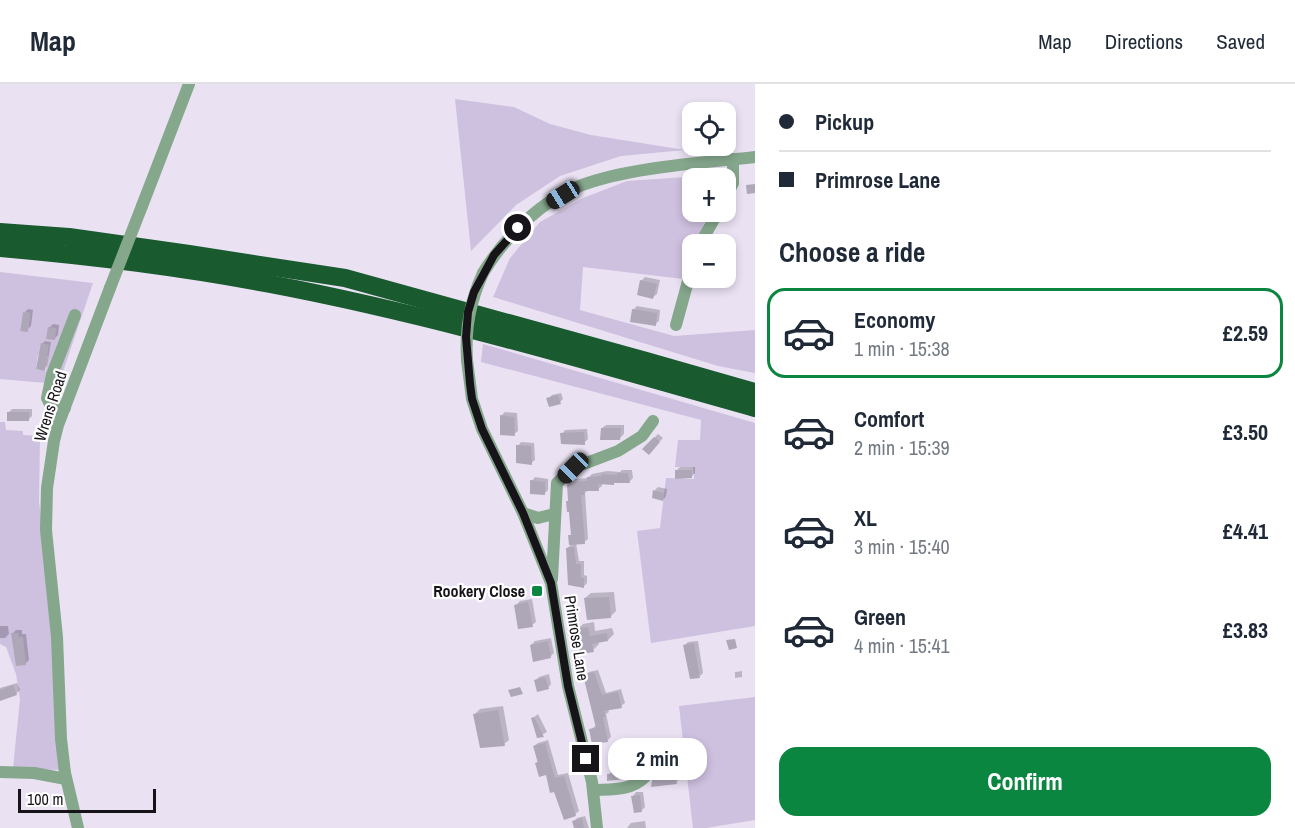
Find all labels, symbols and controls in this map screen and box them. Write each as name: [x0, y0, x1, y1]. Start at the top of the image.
text: Map: [30, 22, 76, 60]
text: Map: [1038, 27, 1072, 56]
text: Directions: [1105, 27, 1183, 56]
text: Saved: [1216, 27, 1265, 56]
map controls: [682, 102, 736, 288]
button: locate: [682, 102, 736, 156]
text: Pickup: [815, 107, 874, 137]
text: Primrose Lane: [815, 165, 940, 195]
button: +: [682, 168, 736, 222]
car: [543, 178, 583, 212]
route start: [504, 214, 531, 241]
button: −: [682, 234, 736, 288]
text: Choose a ride: [779, 234, 925, 270]
text: Economy: [854, 305, 935, 335]
icon: car: [782, 306, 836, 360]
text: £2.59: [1223, 318, 1268, 348]
text: 1 min · 15:38: [854, 335, 950, 362]
street label: Wrens Road: [28, 368, 72, 444]
text: Comfort: [854, 404, 924, 434]
icon: car: [782, 405, 836, 459]
text: £3.50: [1223, 417, 1268, 447]
text: 2 min · 15:39: [854, 434, 950, 461]
car: [554, 449, 592, 487]
text: XL: [854, 503, 877, 533]
icon: car: [782, 504, 836, 558]
text: £4.41: [1223, 516, 1268, 546]
text: 3 min · 15:40: [854, 533, 950, 560]
place label: Rookery Close: [433, 580, 525, 602]
marker: Rookery Close: [530, 584, 544, 598]
street label: Primrose Lane: [559, 594, 595, 682]
text: Green: [854, 602, 906, 632]
icon: car: [782, 603, 836, 657]
text: £3.83: [1223, 615, 1268, 645]
text: 4 min · 15:41: [854, 632, 950, 659]
callout: 2 min: [607, 738, 706, 780]
route end: [572, 745, 599, 772]
text: 2 min: [636, 745, 679, 772]
button: Confirm: [779, 747, 1271, 816]
scale bar: [18, 786, 156, 814]
text: 100 m: [27, 788, 63, 810]

